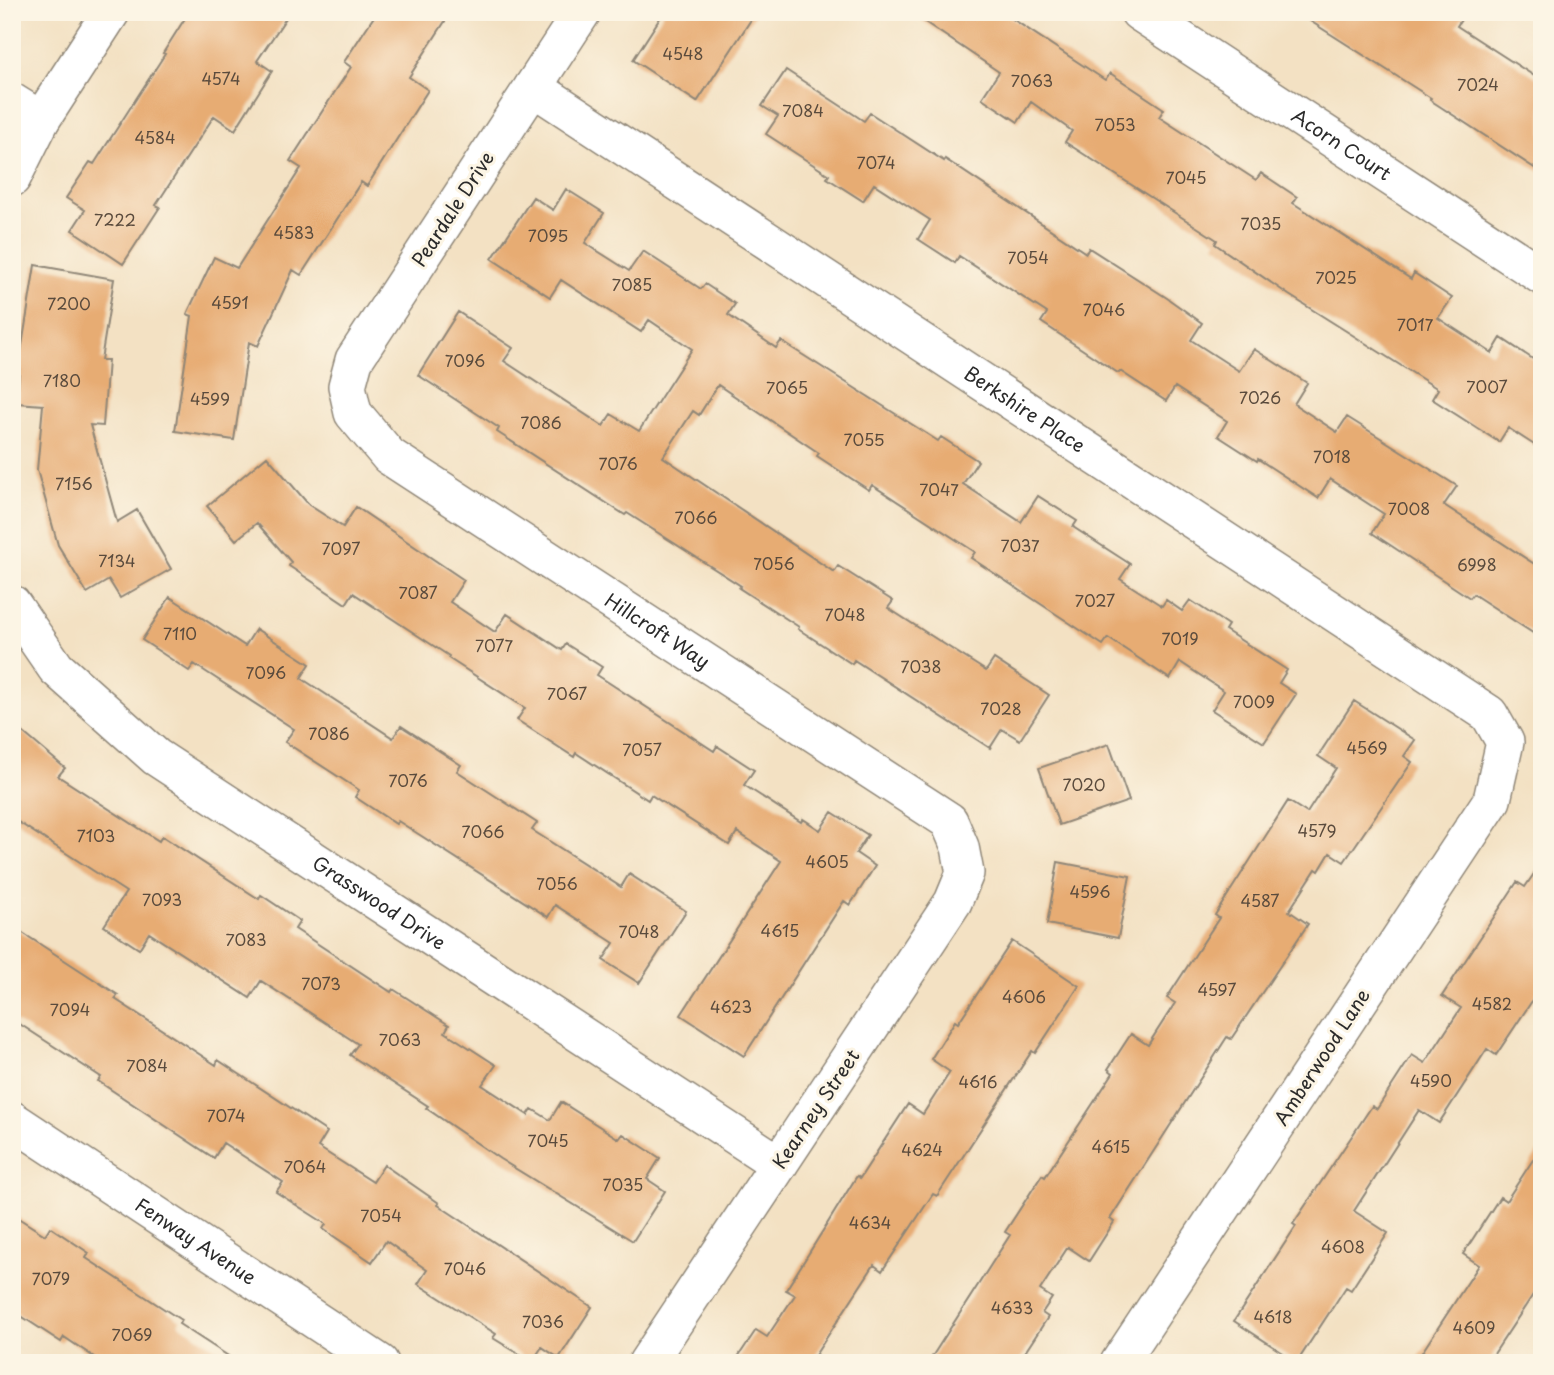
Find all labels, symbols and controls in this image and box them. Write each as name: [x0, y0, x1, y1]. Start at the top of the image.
house number: 4548: [663, 41, 703, 65]
house number: 4574: [201, 66, 241, 90]
house number: 7063: [1011, 68, 1053, 92]
house number: 7024: [1457, 72, 1499, 96]
house number: 7084: [782, 98, 824, 122]
street label: Acorn Court: [1287, 101, 1397, 187]
house number: 7053: [1094, 112, 1136, 136]
house number: 4584: [134, 125, 176, 149]
street label: Peardale Drive: [404, 145, 500, 272]
house number: 7074: [856, 150, 896, 174]
house number: 7045: [1165, 165, 1207, 189]
house number: 7222: [94, 207, 136, 231]
house number: 7035: [1241, 211, 1281, 235]
house number: 4583: [274, 220, 314, 244]
house number: 7095: [528, 223, 568, 247]
house number: 7054: [1007, 245, 1049, 269]
house number: 7025: [1315, 265, 1357, 289]
house number: 7085: [612, 272, 652, 296]
house number: 4591: [211, 290, 249, 314]
house number: 7200: [47, 291, 91, 315]
house number: 7046: [1083, 297, 1125, 321]
house number: 7017: [1397, 312, 1434, 336]
house number: 7096: [445, 348, 485, 372]
street label: Berkshire Place: [959, 359, 1091, 459]
house number: 7180: [43, 368, 81, 392]
house number: 7007: [1466, 374, 1508, 398]
house number: 7065: [766, 375, 808, 399]
house number: 7026: [1239, 385, 1281, 409]
house number: 4599: [190, 386, 230, 410]
house number: 7086: [520, 410, 562, 434]
house number: 7055: [843, 427, 885, 451]
house number: 7018: [1313, 444, 1351, 468]
house number: 7076: [598, 451, 638, 475]
house number: 7156: [55, 471, 93, 495]
house number: 7047: [919, 477, 959, 501]
house number: 7008: [1388, 496, 1430, 520]
house number: 7066: [675, 505, 717, 529]
house number: 7037: [1000, 533, 1040, 557]
house number: 7097: [322, 536, 360, 560]
house number: 7134: [98, 548, 136, 572]
house number: 7056: [753, 551, 795, 575]
house number: 6998: [1457, 552, 1497, 576]
house number: 7087: [398, 580, 438, 604]
street label: Hillcroft Way: [600, 585, 716, 675]
house number: 7027: [1075, 588, 1115, 612]
house number: 7048: [824, 602, 866, 626]
house number: 7110: [163, 621, 197, 645]
house number: 7019: [1161, 626, 1199, 650]
house number: 7077: [475, 633, 513, 657]
house number: 7038: [901, 654, 941, 678]
house number: 7096: [246, 660, 286, 684]
house number: 7067: [547, 681, 587, 705]
house number: 7009: [1233, 689, 1275, 713]
house number: 7028: [980, 696, 1022, 720]
house number: 7086: [308, 721, 350, 745]
house number: 4569: [1347, 735, 1388, 759]
house number: 7057: [622, 737, 662, 761]
house number: 7076: [388, 768, 428, 792]
house number: 7020: [1062, 772, 1106, 796]
house number: 4579: [1297, 818, 1337, 842]
house number: 7066: [462, 819, 504, 843]
house number: 7103: [77, 823, 115, 847]
street label: Grasswood Drive: [308, 848, 452, 956]
house number: 4605: [805, 849, 849, 873]
house number: 7056: [536, 871, 578, 895]
house number: 4596: [1069, 879, 1111, 903]
house number: 7093: [142, 887, 182, 911]
house number: 4587: [1241, 888, 1279, 912]
house number: 4615: [761, 918, 799, 942]
house number: 7048: [618, 919, 660, 943]
house number: 7083: [225, 927, 267, 951]
house number: 7073: [301, 971, 341, 995]
house number: 4597: [1198, 977, 1236, 1001]
street label: Amberwood Lane: [1266, 983, 1376, 1130]
house number: 4606: [1002, 984, 1046, 1008]
house number: 4582: [1472, 991, 1512, 1015]
house number: 4623: [710, 994, 752, 1018]
house number: 7094: [50, 997, 90, 1021]
house number: 7063: [379, 1027, 421, 1051]
street label: Kearney Street: [765, 1043, 866, 1174]
house number: 7084: [126, 1053, 168, 1077]
house number: 4590: [1410, 1068, 1452, 1092]
house number: 4616: [959, 1069, 997, 1093]
house number: 7074: [206, 1103, 246, 1127]
house number: 7045: [527, 1128, 569, 1152]
house number: 4615: [1092, 1134, 1130, 1158]
house number: 4624: [901, 1137, 943, 1161]
house number: 7064: [284, 1154, 326, 1178]
house number: 7035: [603, 1172, 643, 1196]
street label: Fenway Avenue: [130, 1190, 262, 1291]
house number: 7054: [360, 1203, 402, 1227]
house number: 4634: [849, 1210, 891, 1234]
house number: 4608: [1321, 1234, 1365, 1258]
house number: 7046: [444, 1256, 486, 1280]
house number: 7079: [32, 1266, 70, 1290]
house number: 4633: [991, 1295, 1033, 1319]
house number: 4618: [1254, 1304, 1292, 1328]
house number: 7036: [522, 1309, 564, 1333]
house number: 4609: [1453, 1315, 1495, 1339]
house number: 7069: [112, 1322, 152, 1346]

